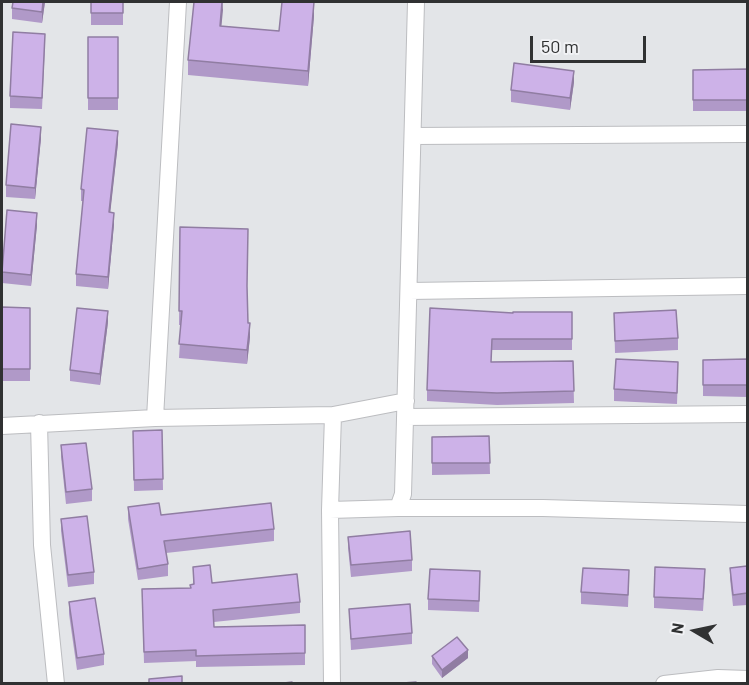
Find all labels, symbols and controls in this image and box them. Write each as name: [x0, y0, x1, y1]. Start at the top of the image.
scale bar: [533, 24, 648, 62]
text: 50 m: [541, 35, 579, 57]
north arrow: [665, 601, 725, 661]
text: N: [667, 621, 687, 635]

